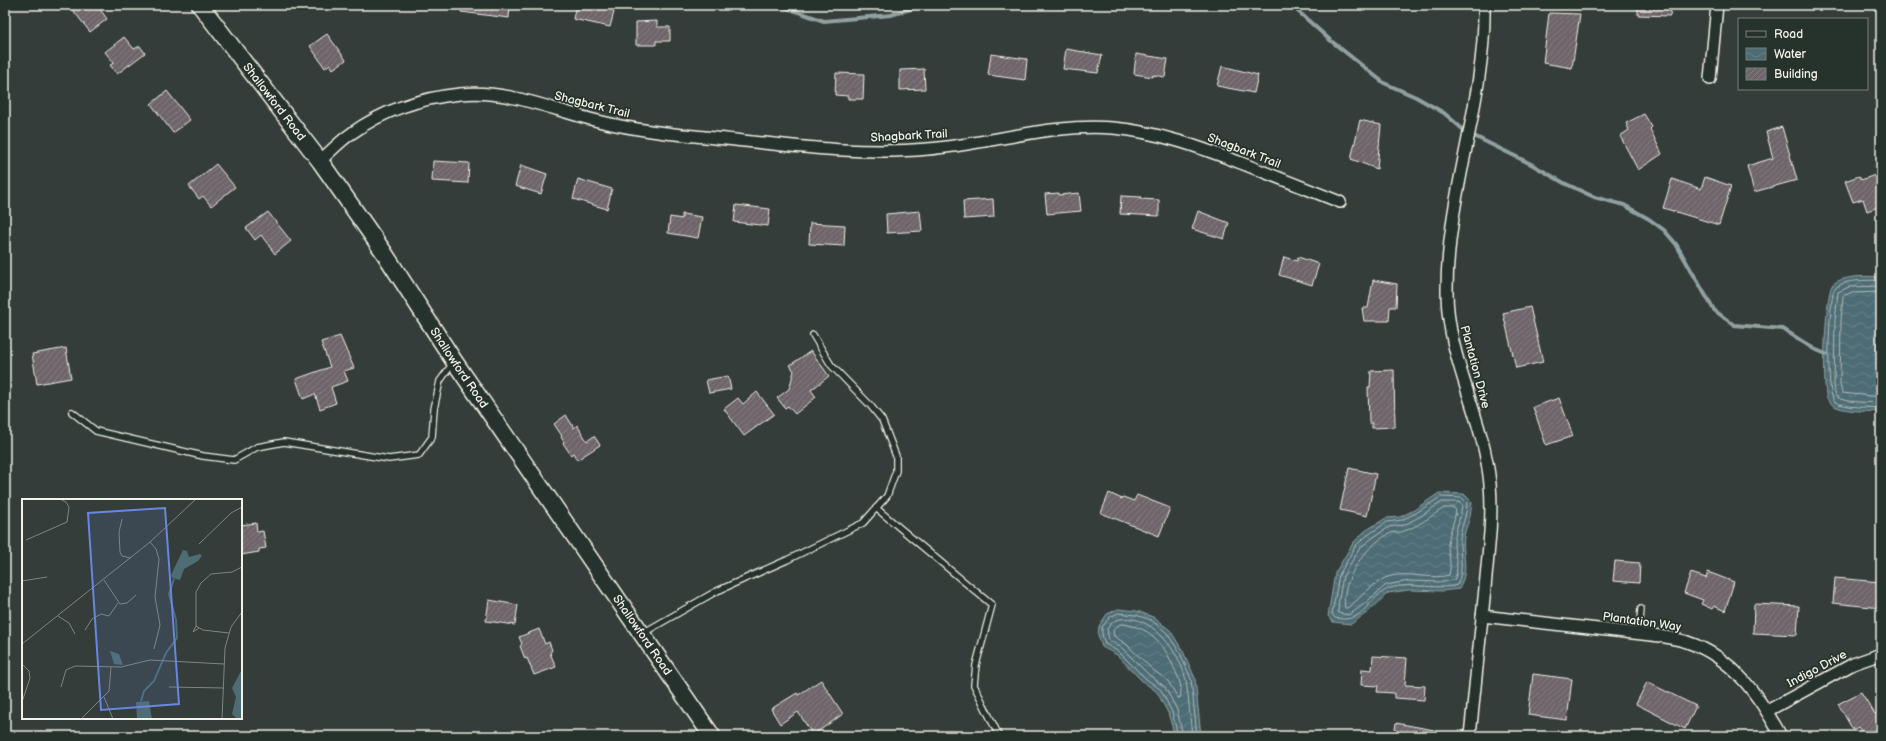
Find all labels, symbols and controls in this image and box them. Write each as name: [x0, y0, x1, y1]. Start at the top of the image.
legend: [1738, 18, 1868, 90]
text: Road: [1774, 27, 1803, 42]
text: Water: [1774, 47, 1806, 62]
street label: Shallowford Road: [240, 60, 309, 144]
text: Building: [1774, 67, 1818, 82]
street label: Shagbark Trail: [553, 88, 631, 122]
street label: Shagbark Trail: [870, 126, 948, 146]
street label: Shagbark Trail: [1205, 130, 1283, 172]
street label: Shallowford Road: [427, 324, 492, 411]
street label: Plantation Drive: [1457, 324, 1493, 410]
inset map: [22, 499, 242, 719]
street label: Shallowford Road: [610, 592, 675, 678]
street label: Plantation Way: [1602, 609, 1683, 635]
street label: Indigo Drive: [1785, 647, 1849, 691]

